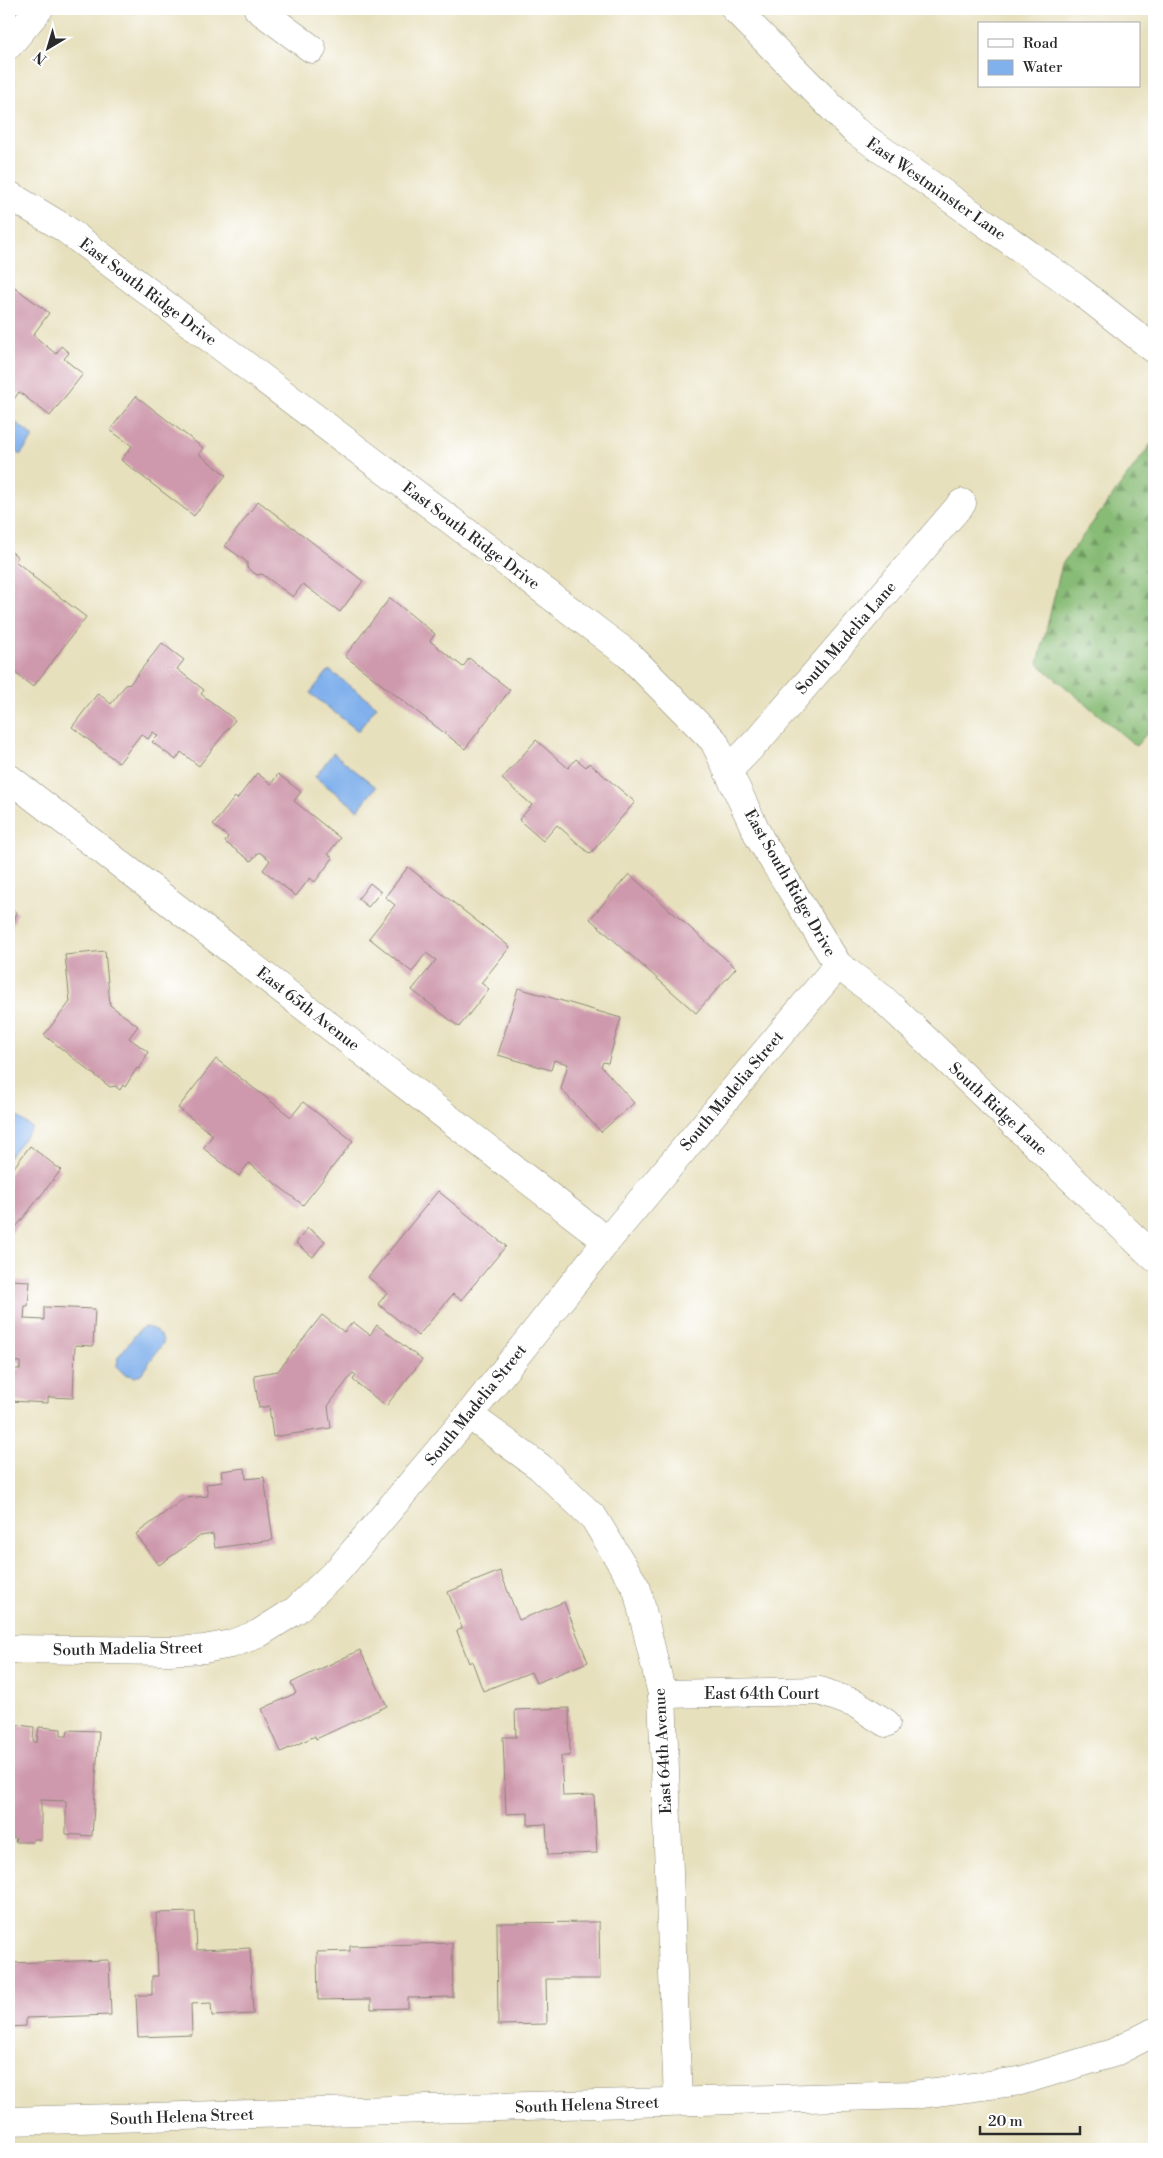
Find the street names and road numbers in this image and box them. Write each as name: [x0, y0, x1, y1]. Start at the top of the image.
street label: East Westminster Lane: [862, 133, 1010, 245]
street label: East South Ridge Drive: [75, 234, 221, 350]
street label: East South Ridge Drive: [398, 478, 544, 594]
street label: South Madelia Lane: [792, 577, 900, 699]
street label: East South Ridge Drive: [740, 806, 840, 960]
street label: East 65th Avenue: [253, 963, 363, 1055]
street label: South Madelia Street: [676, 1027, 788, 1155]
street label: South Ridge Lane: [945, 1058, 1051, 1160]
street label: South Madelia Street: [421, 1340, 531, 1470]
street label: South Madelia Street: [53, 1638, 204, 1660]
street label: East 64th Court: [704, 1684, 820, 1704]
street label: East 64th Avenue: [650, 1687, 676, 1815]
street label: South Helena Street: [515, 2092, 660, 2118]
street label: South Helena Street: [110, 2104, 255, 2130]

